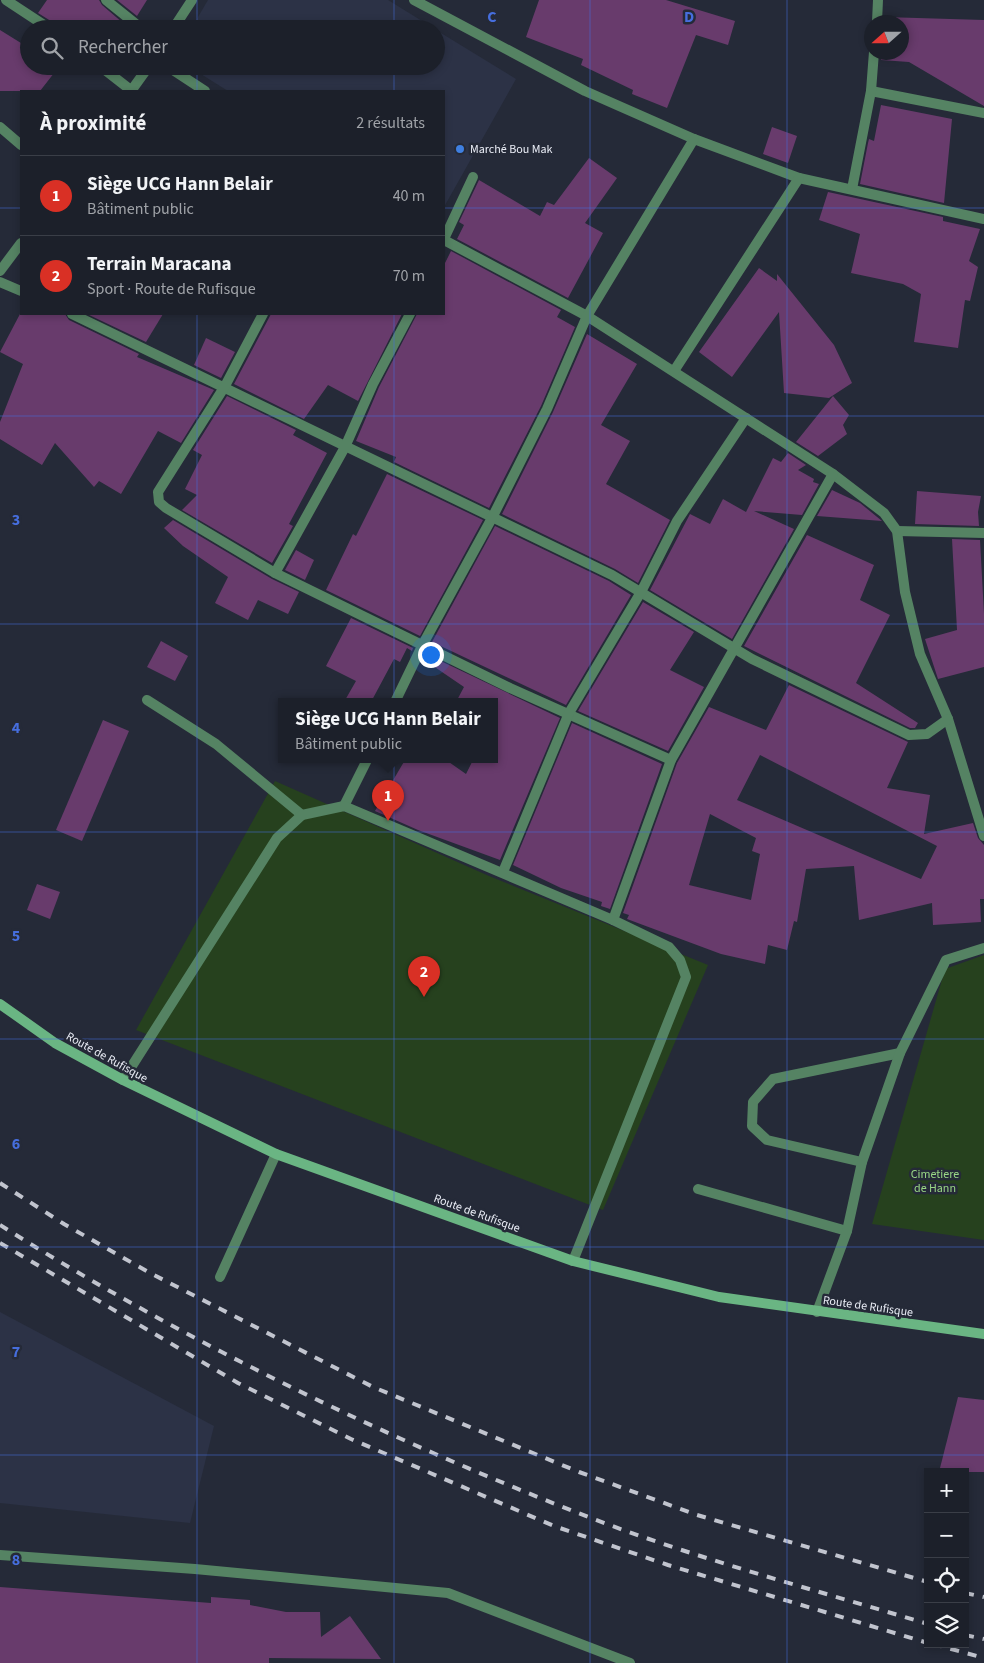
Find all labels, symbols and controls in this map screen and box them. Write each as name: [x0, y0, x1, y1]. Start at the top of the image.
text: C: [487, 6, 497, 28]
text: D: [684, 6, 694, 28]
north arrow: [864, 15, 909, 60]
search box: [20, 20, 445, 75]
icon: search: [38, 34, 66, 62]
text: Rechercher: [78, 34, 168, 61]
text: À proximité: [40, 108, 146, 138]
text: 2 résultats: [356, 112, 425, 134]
place label: Marché Bou Mak: [470, 141, 552, 158]
marker: Marché Bou Mak: [454, 143, 466, 155]
text: Siège UCG Hann Belair: [87, 171, 273, 198]
text: 1: [52, 185, 60, 207]
text: 40 m: [393, 185, 425, 207]
text: Bâtiment public: [87, 198, 194, 220]
text: Terrain Maracana: [87, 251, 232, 278]
text: 2: [52, 265, 60, 287]
text: 70 m: [393, 265, 425, 287]
text: Sport · Route de Rufisque: [87, 278, 256, 300]
text: 3: [12, 509, 20, 531]
your location: [418, 642, 444, 668]
popup: [278, 698, 498, 763]
text: Siège UCG Hann Belair: [295, 706, 481, 733]
text: 4: [12, 717, 21, 739]
text: Bâtiment public: [295, 733, 402, 755]
pin: 1: [372, 780, 404, 821]
text: 5: [12, 925, 20, 947]
pin: 2: [408, 956, 440, 997]
street label: Route de Rufisque: [63, 1028, 151, 1087]
text: 6: [12, 1133, 20, 1155]
park label: Cimetiere de Hann: [911, 1166, 959, 1197]
street label: Route de Rufisque: [431, 1190, 523, 1237]
street label: Route de Rufisque: [822, 1292, 914, 1321]
text: 7: [12, 1341, 20, 1363]
map controls: [924, 1468, 969, 1648]
button: +: [924, 1468, 969, 1513]
button: −: [924, 1513, 969, 1558]
text: 8: [12, 1549, 20, 1571]
button: locate: [924, 1558, 969, 1603]
button: layers: [924, 1603, 969, 1648]

